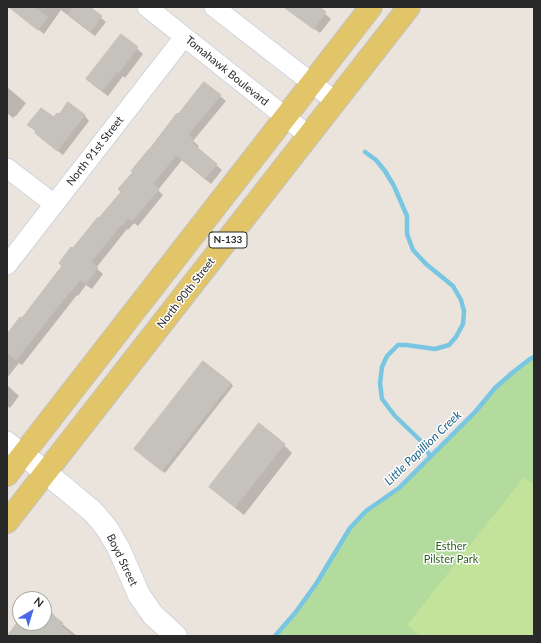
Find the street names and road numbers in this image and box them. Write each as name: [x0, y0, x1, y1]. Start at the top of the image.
street label: Tomahawk Boulevard: [183, 33, 271, 109]
street label: North 91st Street: [64, 114, 126, 188]
road number: N-133: [209, 232, 247, 248]
street label: North 90th Street: [154, 255, 218, 331]
street label: Boyd Street: [104, 532, 140, 588]

